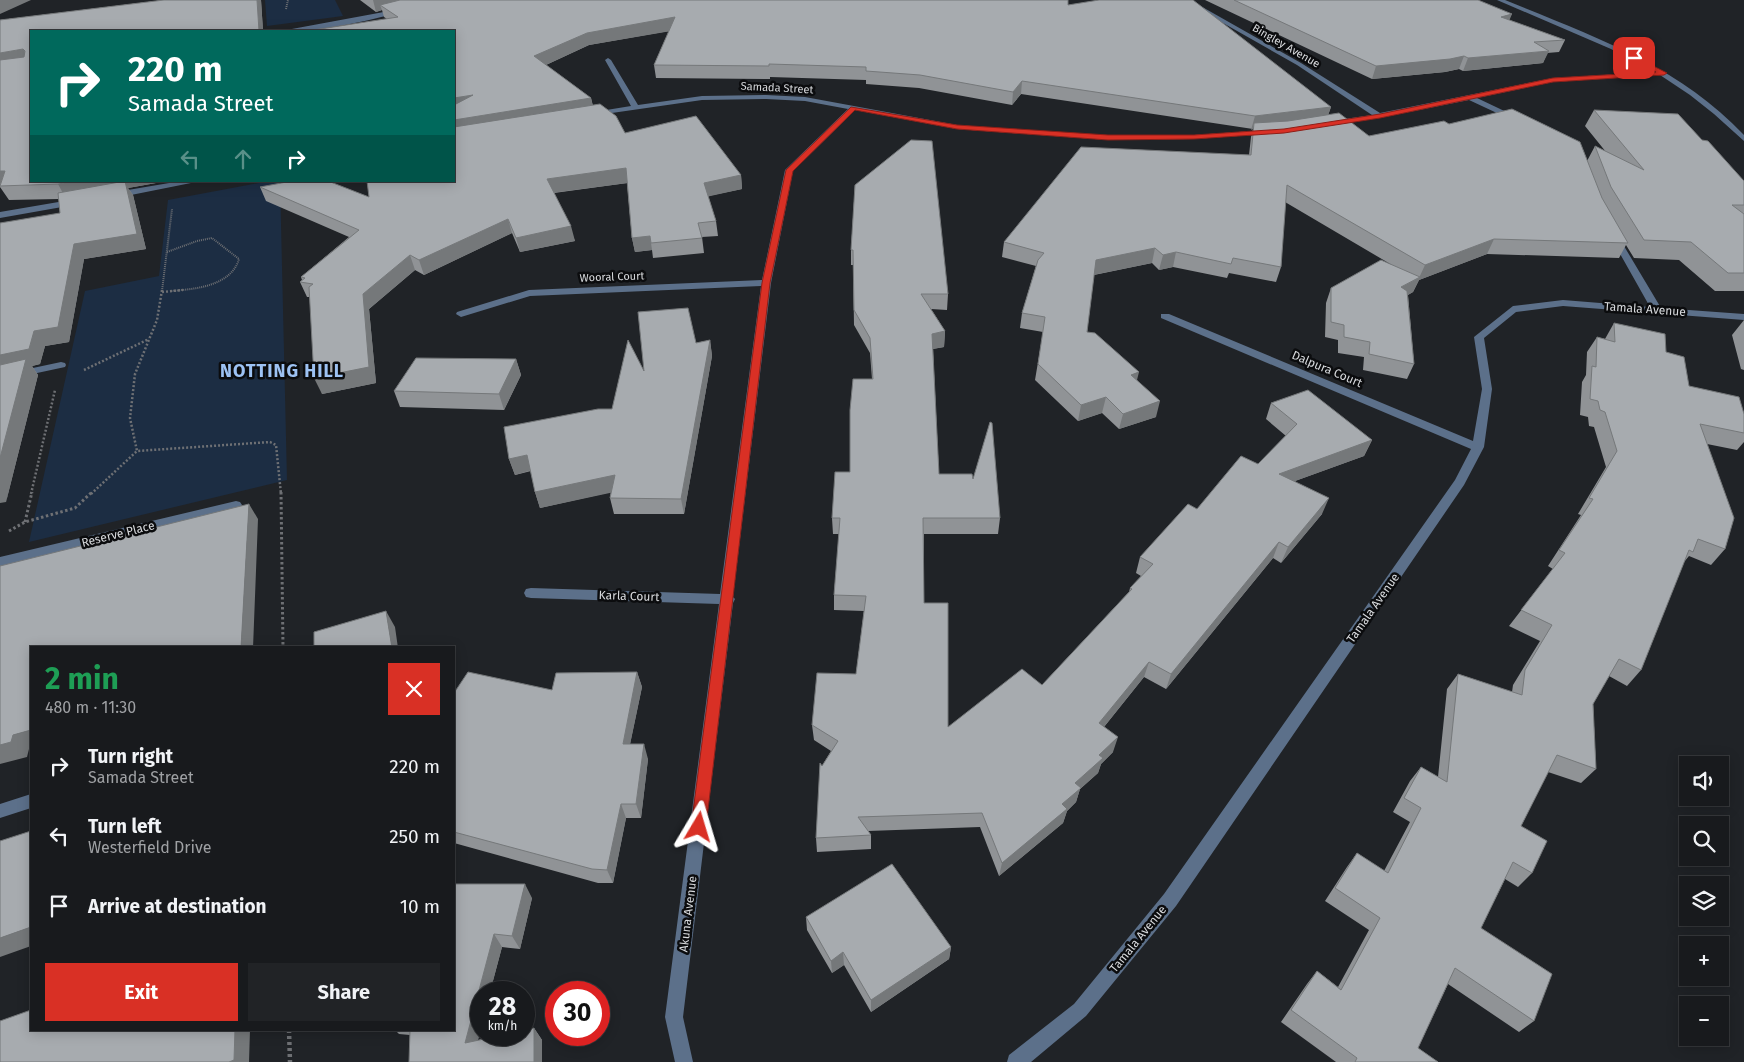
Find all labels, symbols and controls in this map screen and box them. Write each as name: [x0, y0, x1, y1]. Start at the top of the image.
street label: Bingley Avenue: [1250, 21, 1322, 71]
pin: [1613, 37, 1655, 79]
icon: arrive: [1620, 44, 1648, 72]
text: 220 m: [128, 48, 223, 90]
icon: right: [45, 50, 110, 115]
street label: Samada Street: [740, 80, 814, 96]
text: Samada Street: [128, 90, 273, 117]
icon: left: [176, 145, 204, 173]
icon: ahead: [229, 145, 257, 173]
icon: right: [282, 145, 310, 173]
street label: Wooral Court: [579, 269, 645, 285]
street label: Tamala Avenue: [1604, 299, 1686, 319]
street label: Dalpura Court: [1290, 348, 1365, 390]
district label: NOTTING HILL: [220, 360, 344, 382]
street label: Reserve Place: [80, 518, 156, 550]
street label: Tamala Avenue: [1344, 570, 1402, 646]
street label: Karla Court: [598, 588, 660, 604]
text: 2 min: [45, 661, 119, 697]
button: close: [388, 663, 440, 715]
text: 480 m · 11:30: [45, 698, 136, 717]
text: Turn right: [88, 745, 173, 768]
icon: right: [45, 752, 73, 780]
text: 220 m: [389, 755, 440, 778]
map controls: [1679, 756, 1729, 1046]
button: sound: [1679, 756, 1729, 806]
text: Samada Street: [88, 768, 194, 787]
position arrow: [672, 800, 724, 852]
text: Turn left: [88, 815, 162, 838]
button: search: [1679, 816, 1729, 866]
icon: left: [45, 822, 73, 850]
text: 250 m: [389, 825, 440, 848]
text: Westerfield Drive: [88, 838, 212, 857]
street label: Akuna Avenue: [676, 875, 700, 953]
button: layers: [1679, 876, 1729, 926]
icon: arrive: [45, 892, 73, 920]
text: Arrive at destination: [88, 895, 267, 918]
text: 10 m: [400, 895, 440, 918]
street label: Tamala Avenue: [1107, 903, 1169, 975]
button: +: [1679, 936, 1729, 986]
button: Exit: [45, 963, 238, 1021]
button: Share: [248, 963, 440, 1021]
speed limit sign: 30: [545, 981, 610, 1046]
text: 28: [489, 992, 516, 1022]
button: −: [1679, 996, 1729, 1046]
text: km/h: [488, 1019, 517, 1033]

